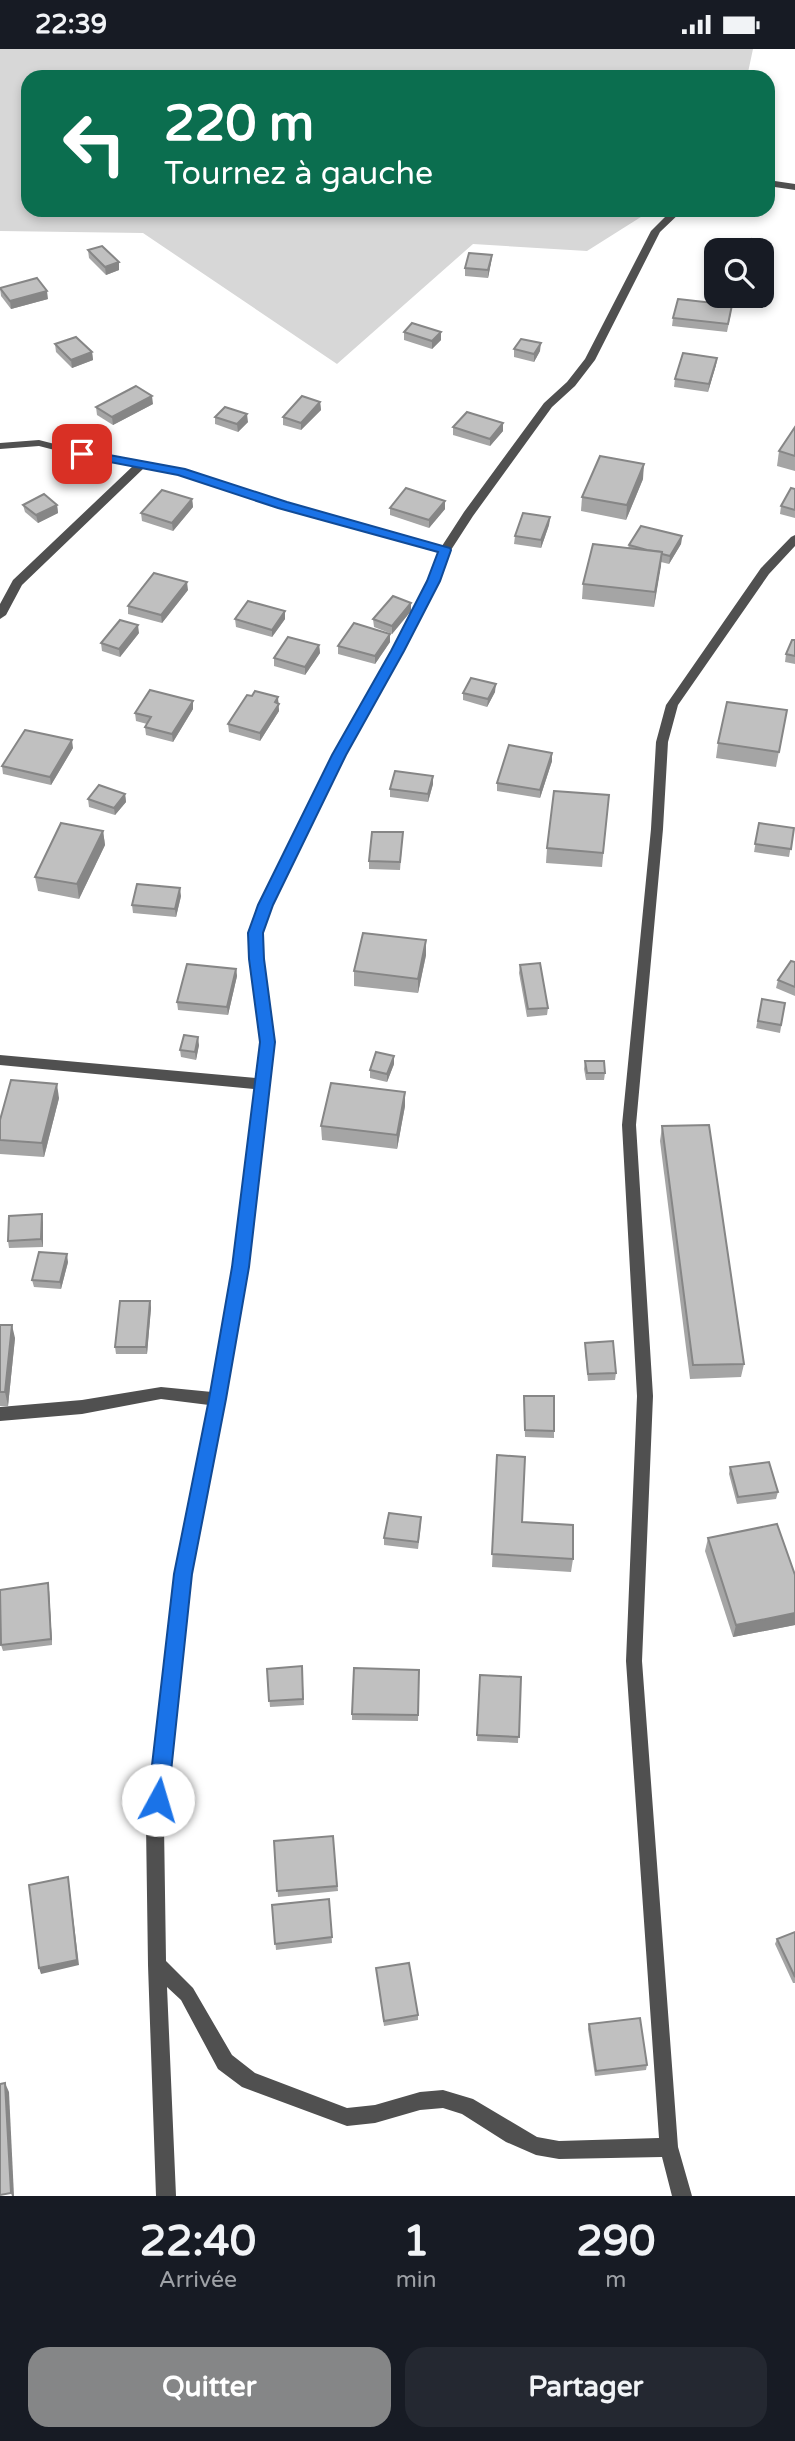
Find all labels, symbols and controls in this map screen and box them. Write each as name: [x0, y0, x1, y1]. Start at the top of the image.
text: 22:39: [35, 9, 107, 40]
text: 220 m: [164, 95, 314, 154]
icon: left: [49, 98, 140, 189]
text: Tournez à gauche: [164, 155, 433, 193]
map controls: [704, 238, 774, 308]
button: search: [704, 238, 774, 308]
pin: [52, 424, 112, 484]
icon: arrive: [63, 435, 101, 473]
position arrow: [121, 1763, 195, 1837]
text: 22:40: [140, 2216, 256, 2267]
text: 1: [403, 2216, 429, 2267]
text: 290: [576, 2216, 655, 2267]
text: Arrivée: [159, 2266, 237, 2294]
text: min: [396, 2266, 437, 2294]
text: m: [605, 2266, 626, 2294]
button: Quitter: [28, 2347, 391, 2427]
button: Partager: [405, 2347, 767, 2427]

